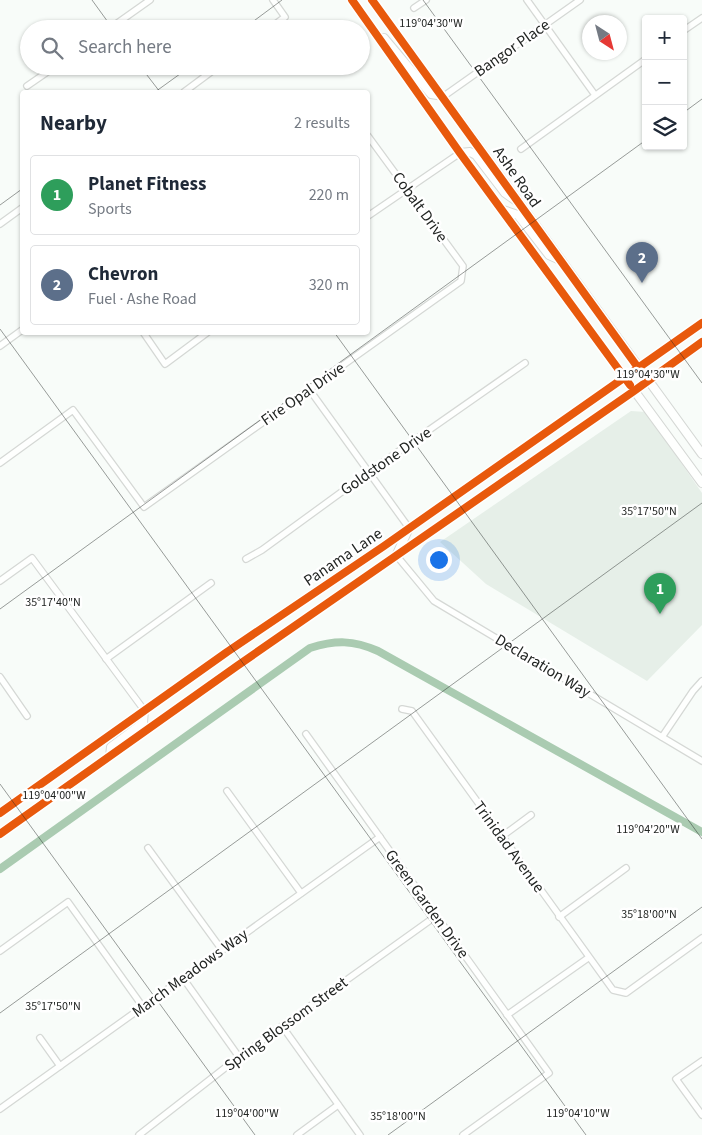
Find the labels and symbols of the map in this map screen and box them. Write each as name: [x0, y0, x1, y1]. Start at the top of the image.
street label: Bangor Place: [470, 14, 554, 82]
text: 119°04'30"W: [399, 15, 463, 32]
north arrow: [582, 15, 627, 60]
street label: Ashe Road: [488, 142, 546, 212]
street label: Cobalt Drive: [387, 167, 453, 247]
pin: 2: [626, 242, 658, 283]
street label: Fire Opal Drive: [257, 357, 349, 431]
text: 119°04'30"W: [616, 366, 680, 383]
street label: Goldstone Drive: [336, 421, 436, 501]
text: 35°17'50"N: [621, 503, 677, 520]
street label: Panama Lane: [299, 523, 387, 591]
your location: [426, 547, 452, 573]
pin: 1: [644, 573, 676, 614]
text: 35°17'40"N: [25, 594, 81, 611]
street label: Declaration Way: [491, 629, 595, 704]
text: 119°04'00"W: [22, 787, 86, 804]
street label: Trinidad Avenue: [468, 797, 550, 897]
text: 119°04'20"W: [616, 821, 680, 838]
street label: Green Garden Drive: [380, 845, 474, 963]
text: 35°18'00"N: [621, 906, 677, 923]
street label: March Meadows Way: [128, 923, 253, 1023]
street label: Spring Blossom Street: [220, 971, 353, 1076]
text: 35°17'50"N: [25, 998, 81, 1015]
text: 119°04'00"W: [215, 1105, 279, 1122]
text: 119°04'10"W: [546, 1105, 610, 1122]
text: 35°18'00"N: [370, 1108, 426, 1125]

